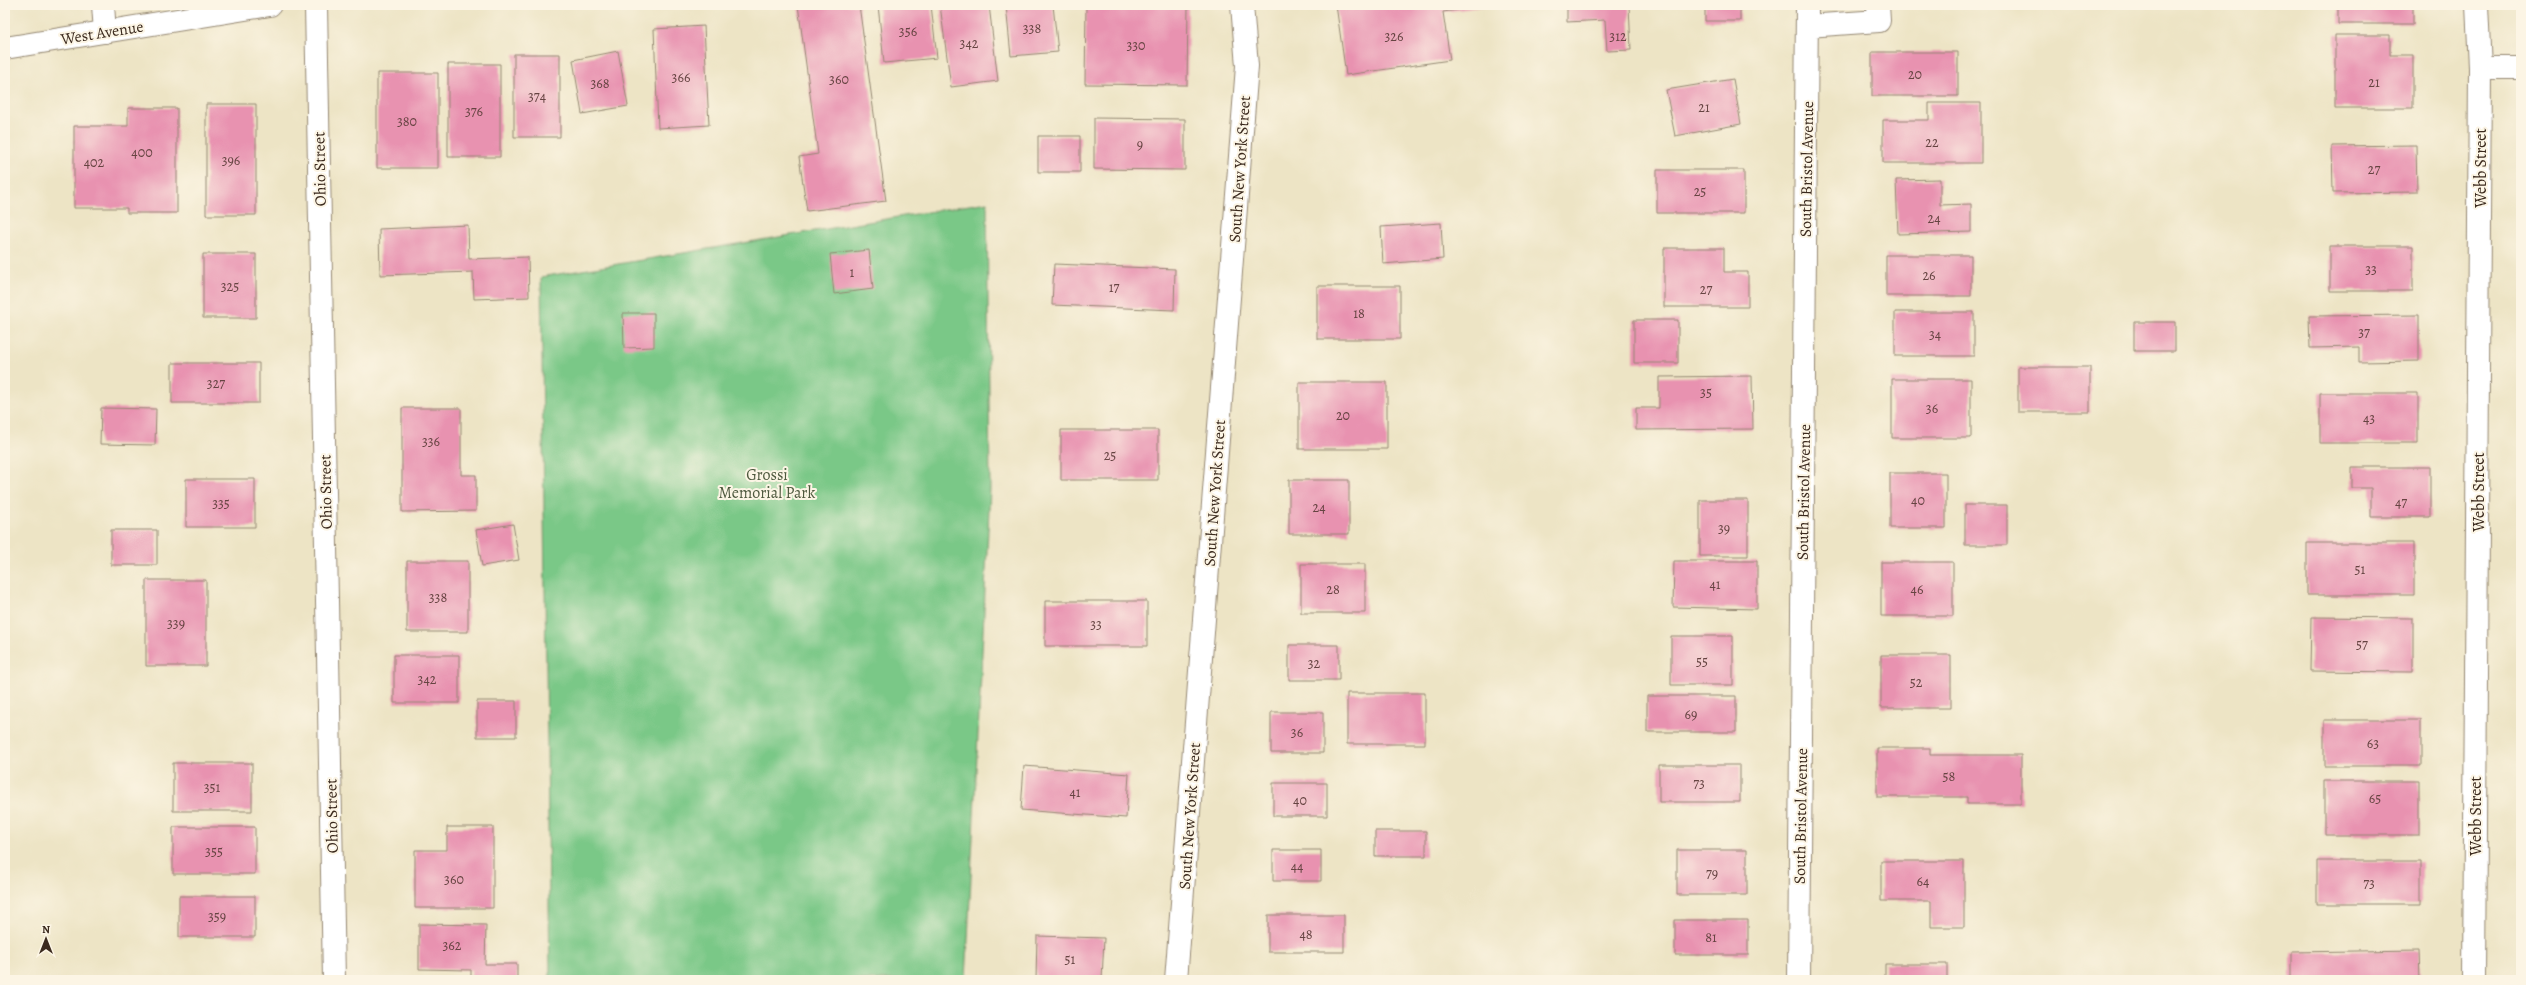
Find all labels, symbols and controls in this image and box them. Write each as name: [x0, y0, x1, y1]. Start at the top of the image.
street label: West Avenue: [58, 16, 145, 51]
house number: 338: [1023, 19, 1041, 38]
house number: 356: [899, 22, 917, 41]
house number: 326: [1385, 27, 1403, 46]
house number: 312: [1609, 27, 1627, 46]
house number: 342: [960, 34, 979, 53]
house number: 330: [1126, 36, 1146, 55]
house number: 20: [1908, 65, 1922, 84]
house number: 366: [672, 68, 690, 87]
house number: 360: [829, 70, 849, 89]
house number: 21: [2368, 73, 2380, 92]
house number: 368: [590, 74, 610, 93]
house number: 374: [528, 87, 546, 106]
street label: South New York Street: [1224, 95, 1256, 243]
house number: 21: [1698, 98, 1710, 117]
street label: South Bristol Avenue: [1795, 101, 1819, 237]
house number: 376: [465, 102, 483, 121]
house number: 380: [397, 112, 417, 131]
street label: Webb Street: [2470, 128, 2492, 209]
street label: Ohio Street: [308, 131, 332, 206]
house number: 22: [1925, 133, 1939, 152]
house number: 9: [1137, 135, 1143, 154]
house number: 400: [131, 143, 153, 162]
house number: 396: [222, 151, 240, 170]
house number: 402: [84, 153, 105, 172]
house number: 27: [2368, 160, 2380, 179]
house number: 25: [1694, 182, 1706, 201]
house number: 24: [1928, 209, 1941, 228]
house number: 33: [2365, 260, 2377, 279]
house number: 1: [850, 263, 855, 282]
house number: 26: [1922, 266, 1936, 285]
house number: 325: [221, 277, 239, 296]
house number: 17: [1109, 278, 1119, 297]
house number: 27: [1700, 280, 1712, 299]
house number: 18: [1353, 304, 1365, 323]
house number: 37: [2358, 323, 2370, 342]
house number: 34: [1929, 325, 1941, 344]
house number: 327: [207, 374, 225, 393]
house number: 35: [1700, 383, 1712, 402]
house number: 36: [1926, 399, 1938, 418]
house number: 20: [1336, 406, 1350, 425]
house number: 43: [2363, 409, 2375, 428]
street label: South New York Street: [1199, 419, 1231, 567]
street label: South Bristol Avenue: [1792, 424, 1816, 560]
house number: 336: [422, 432, 440, 451]
house number: 25: [1104, 446, 1116, 465]
street label: Webb Street: [2468, 452, 2490, 533]
street label: Ohio Street: [314, 454, 338, 529]
park label: Grossi Memorial Park: [719, 464, 815, 504]
house number: 40: [1911, 491, 1925, 510]
house number: 47: [2395, 493, 2407, 512]
house number: 335: [212, 494, 230, 513]
house number: 24: [1313, 498, 1326, 517]
house number: 39: [1718, 519, 1730, 538]
house number: 51: [2355, 560, 2366, 579]
house number: 41: [1709, 575, 1721, 594]
house number: 28: [1326, 580, 1340, 599]
house number: 46: [1911, 580, 1923, 599]
house number: 338: [429, 588, 447, 607]
house number: 339: [167, 614, 185, 633]
house number: 33: [1090, 615, 1102, 634]
house number: 57: [2356, 635, 2368, 654]
house number: 55: [1696, 652, 1708, 671]
house number: 32: [1308, 654, 1321, 673]
house number: 342: [418, 670, 437, 689]
house number: 52: [1910, 673, 1923, 692]
house number: 69: [1685, 705, 1697, 724]
house number: 36: [1291, 723, 1303, 742]
house number: 63: [2367, 734, 2379, 753]
street label: South New York Street: [1174, 742, 1206, 890]
street label: South Bristol Avenue: [1789, 748, 1813, 884]
house number: 58: [1943, 767, 1956, 786]
house number: 73: [1693, 774, 1705, 793]
street label: Webb Street: [2465, 776, 2487, 857]
house number: 351: [204, 778, 221, 797]
street label: Ohio Street: [320, 778, 344, 853]
house number: 41: [1069, 783, 1081, 802]
house number: 65: [2369, 789, 2381, 808]
house number: 40: [1293, 791, 1307, 810]
house number: 355: [205, 842, 223, 861]
house number: 44: [1291, 857, 1303, 876]
house number: 79: [1706, 864, 1718, 883]
house number: 360: [444, 870, 464, 889]
house number: 64: [1917, 872, 1929, 891]
house number: 73: [2363, 874, 2375, 893]
house number: 359: [208, 907, 226, 926]
north arrow: [26, 919, 66, 959]
text: N: [42, 922, 50, 937]
house number: 48: [1299, 925, 1313, 944]
house number: 81: [1705, 928, 1717, 947]
house number: 362: [443, 936, 462, 955]
house number: 51: [1065, 950, 1076, 969]

